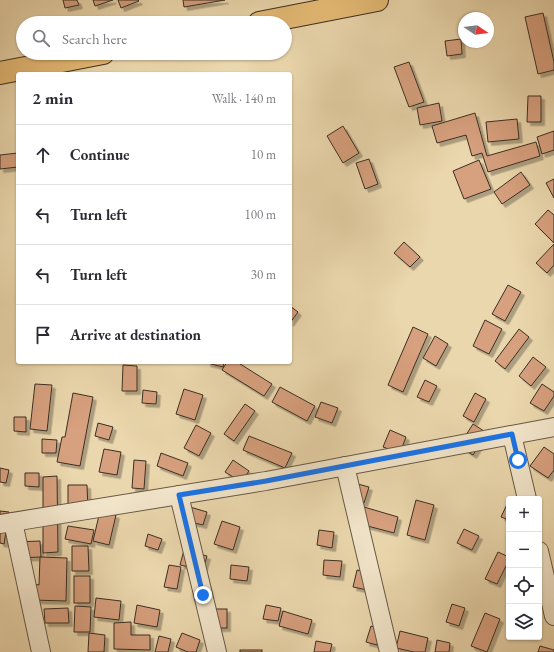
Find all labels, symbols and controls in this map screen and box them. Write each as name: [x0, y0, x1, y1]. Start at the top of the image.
north arrow: [458, 12, 494, 48]
search box: [16, 16, 292, 60]
icon: search: [30, 27, 52, 49]
text: Search here: [62, 29, 127, 48]
text: 2 min: [32, 87, 73, 109]
text: Walk · 140 m: [212, 90, 276, 107]
icon: ahead: [32, 144, 54, 166]
text: Continue: [70, 145, 130, 164]
text: 10 m: [251, 146, 276, 163]
icon: left: [32, 204, 54, 226]
text: Turn left: [70, 205, 127, 224]
text: 100 m: [245, 206, 276, 223]
icon: left: [32, 264, 54, 286]
text: Turn left: [70, 265, 127, 284]
text: 30 m: [251, 266, 276, 283]
icon: arrive: [32, 324, 54, 346]
text: Arrive at destination: [70, 325, 201, 344]
route start: [509, 451, 527, 469]
map controls: [506, 496, 542, 640]
button: +: [506, 496, 542, 532]
button: −: [506, 532, 542, 568]
button: locate: [506, 568, 542, 604]
route end: [194, 586, 212, 604]
button: layers: [506, 604, 542, 640]

